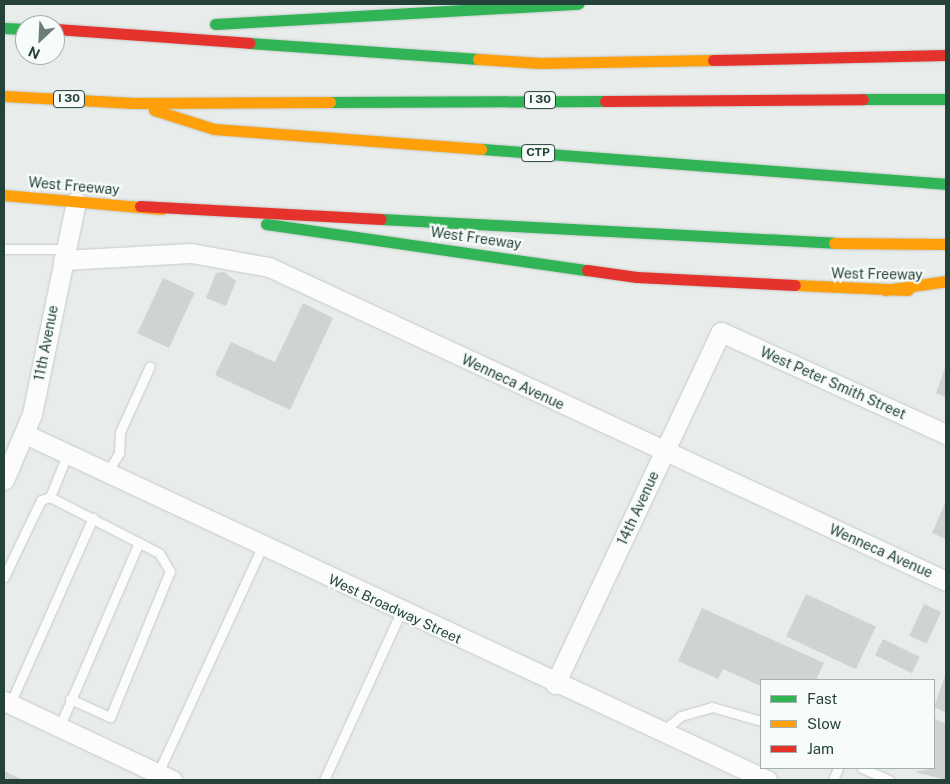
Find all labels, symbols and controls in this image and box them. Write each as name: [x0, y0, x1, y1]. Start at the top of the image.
north arrow: [15, 15, 65, 65]
text: N: [26, 43, 42, 62]
road number: I 30: [53, 90, 85, 108]
road number: I 30: [524, 90, 556, 110]
road number: CTP: [520, 144, 556, 162]
street label: West Freeway: [28, 174, 120, 198]
street label: West Freeway: [429, 223, 523, 253]
street label: West Freeway: [831, 265, 923, 283]
street label: 11th Avenue: [30, 304, 62, 382]
street label: West Peter Smith Street: [758, 343, 908, 423]
street label: Wenneca Avenue: [459, 351, 567, 413]
street label: 14th Avenue: [614, 468, 662, 548]
street label: Wenneca Avenue: [827, 521, 935, 581]
street label: West Broadway Street: [326, 571, 464, 647]
legend: [760, 679, 935, 769]
text: Fast: [807, 690, 837, 707]
text: Slow: [807, 715, 841, 732]
text: Jam: [807, 740, 834, 757]

